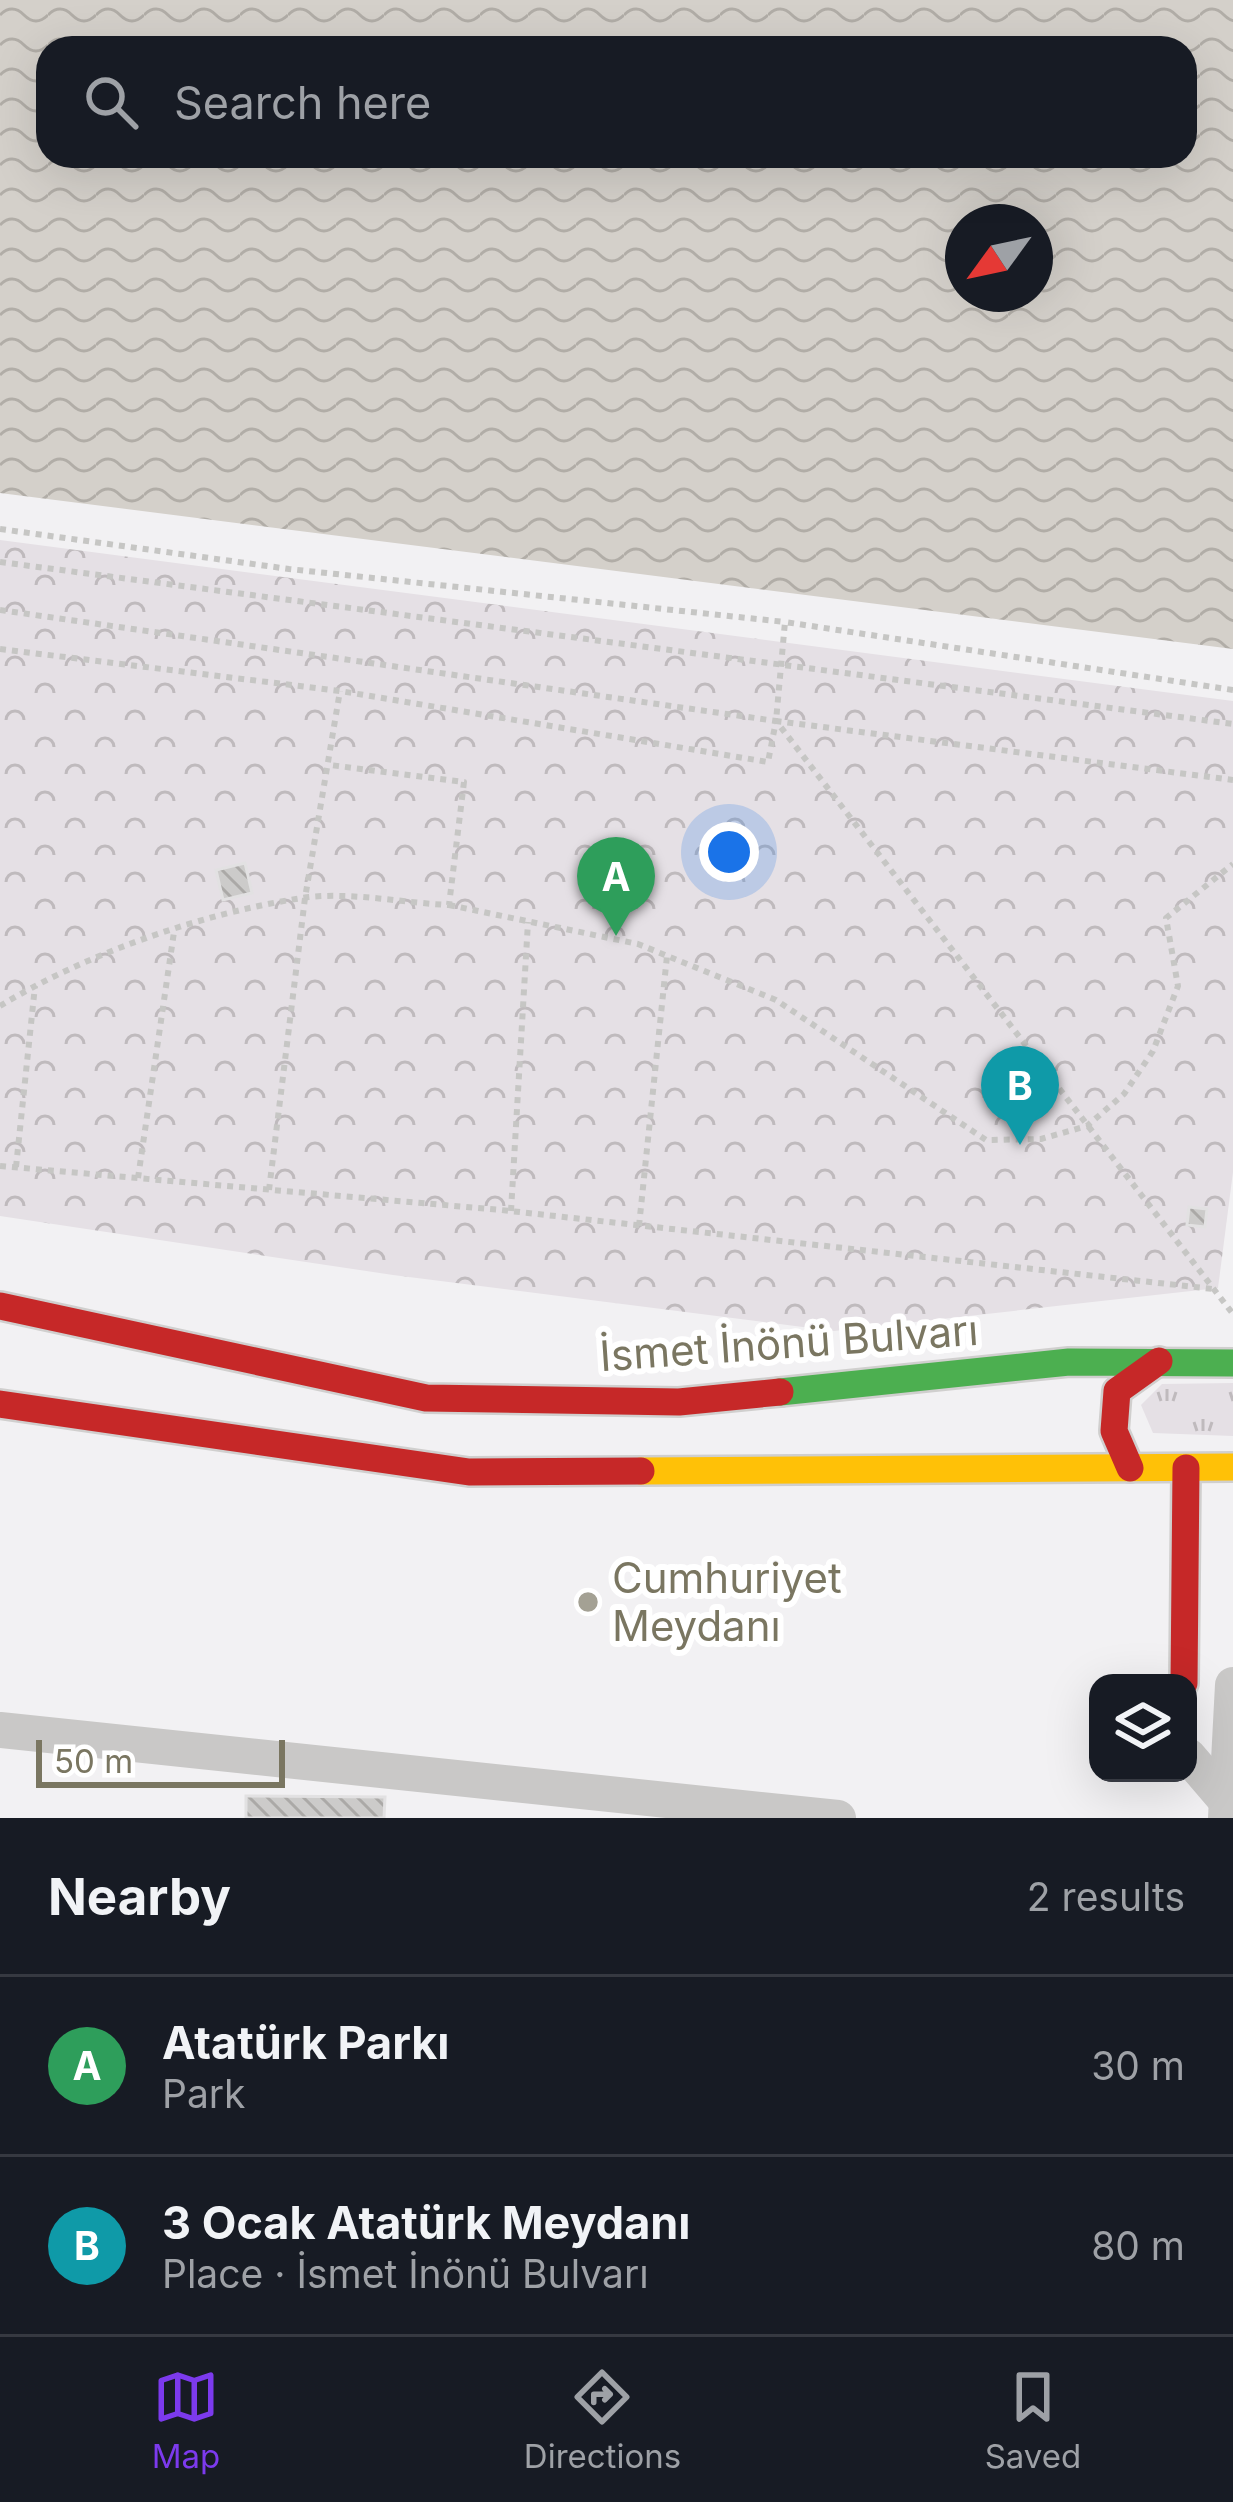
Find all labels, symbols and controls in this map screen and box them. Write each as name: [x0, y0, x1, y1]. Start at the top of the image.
search box: [36, 36, 1197, 168]
icon: search: [78, 69, 144, 135]
text: Search here: [174, 75, 431, 130]
north arrow: [945, 204, 1053, 312]
your location: [699, 822, 759, 882]
pin: A: [577, 837, 655, 936]
pin: B: [981, 1046, 1059, 1145]
street label: İsmet İnönü Bulvarı: [598, 1304, 980, 1381]
place label: Cumhuriyet Meydanı: [612, 1552, 842, 1651]
marker: Cumhuriyet Meydanı: [575, 1589, 601, 1615]
map controls: [1089, 1674, 1197, 1782]
button: layers: [1089, 1674, 1197, 1782]
scale bar: [36, 1734, 285, 1787]
text: 50 m: [54, 1741, 133, 1781]
text: Nearby: [48, 1866, 231, 1927]
text: 2 results: [1027, 1873, 1185, 1920]
text: Atatürk Parkı: [162, 2015, 450, 2070]
text: A: [72, 2042, 102, 2089]
text: 30 m: [1091, 2042, 1185, 2089]
text: Park: [162, 2070, 246, 2117]
text: 3 Ocak Atatürk Meydanı: [162, 2195, 691, 2250]
text: B: [74, 2222, 100, 2269]
text: 80 m: [1091, 2222, 1185, 2269]
text: Place · İsmet İnönü Bulvarı: [162, 2250, 649, 2297]
tab: Map: [152, 2364, 220, 2476]
tab: Directions: [524, 2364, 681, 2476]
tab: Saved: [985, 2364, 1081, 2476]

